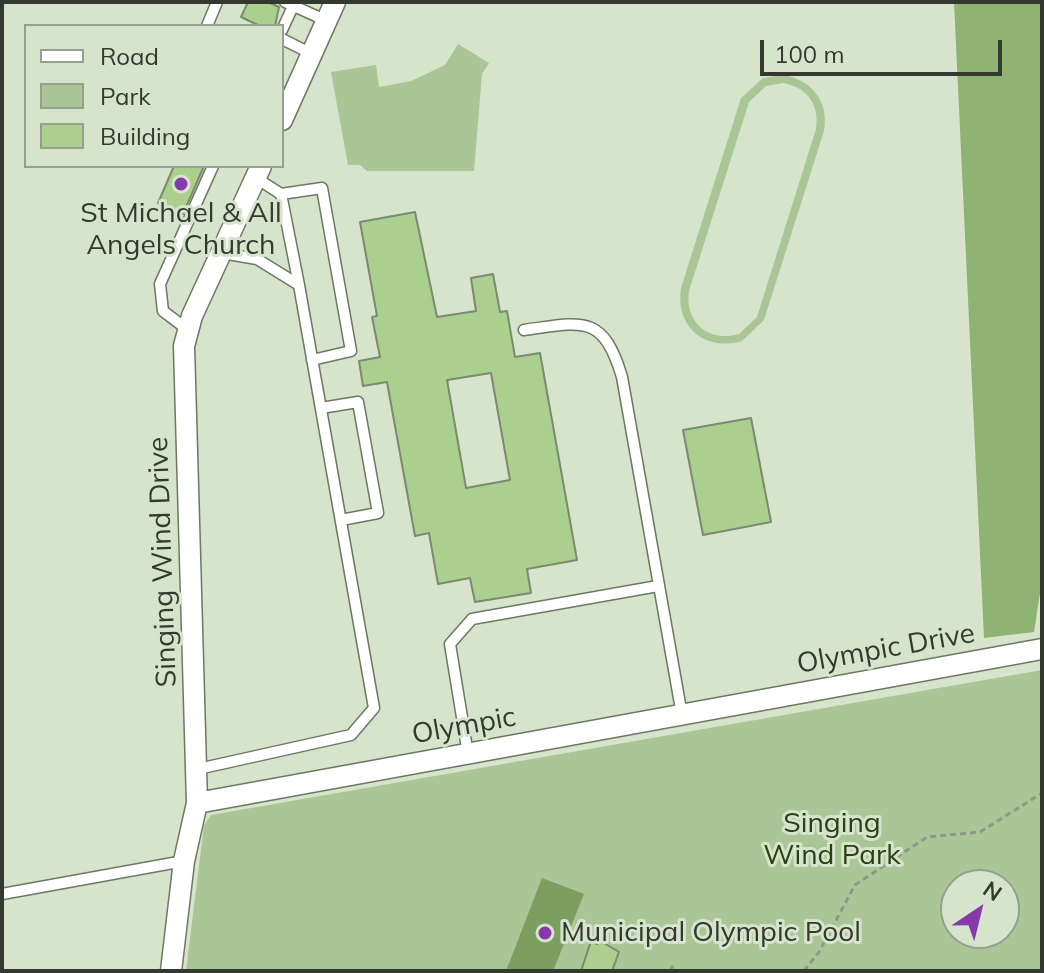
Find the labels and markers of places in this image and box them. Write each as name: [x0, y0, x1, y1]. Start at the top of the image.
marker: St Michael & All Angels Church: [172, 175, 190, 193]
place label: St Michael & All Angels Church: [80, 197, 282, 263]
place label: Municipal Olympic Pool: [561, 916, 861, 950]
marker: Municipal Olympic Pool: [536, 924, 554, 942]

